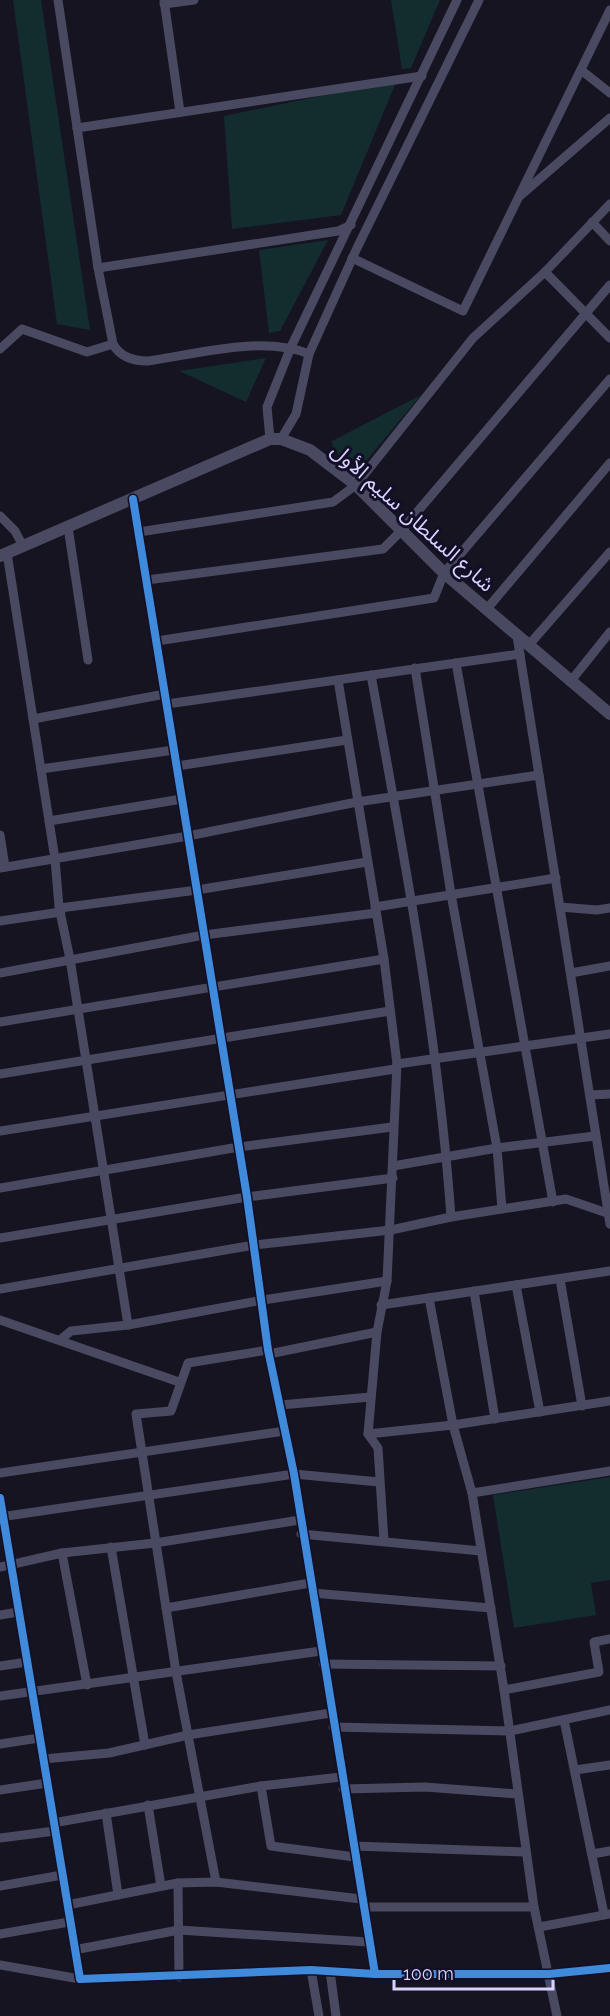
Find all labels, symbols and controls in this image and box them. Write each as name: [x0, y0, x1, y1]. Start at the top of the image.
street label: شارع السلطان سليم الأول: [324, 437, 500, 599]
scale bar: [394, 1953, 553, 1991]
text: 100 m: [403, 1963, 454, 1984]

